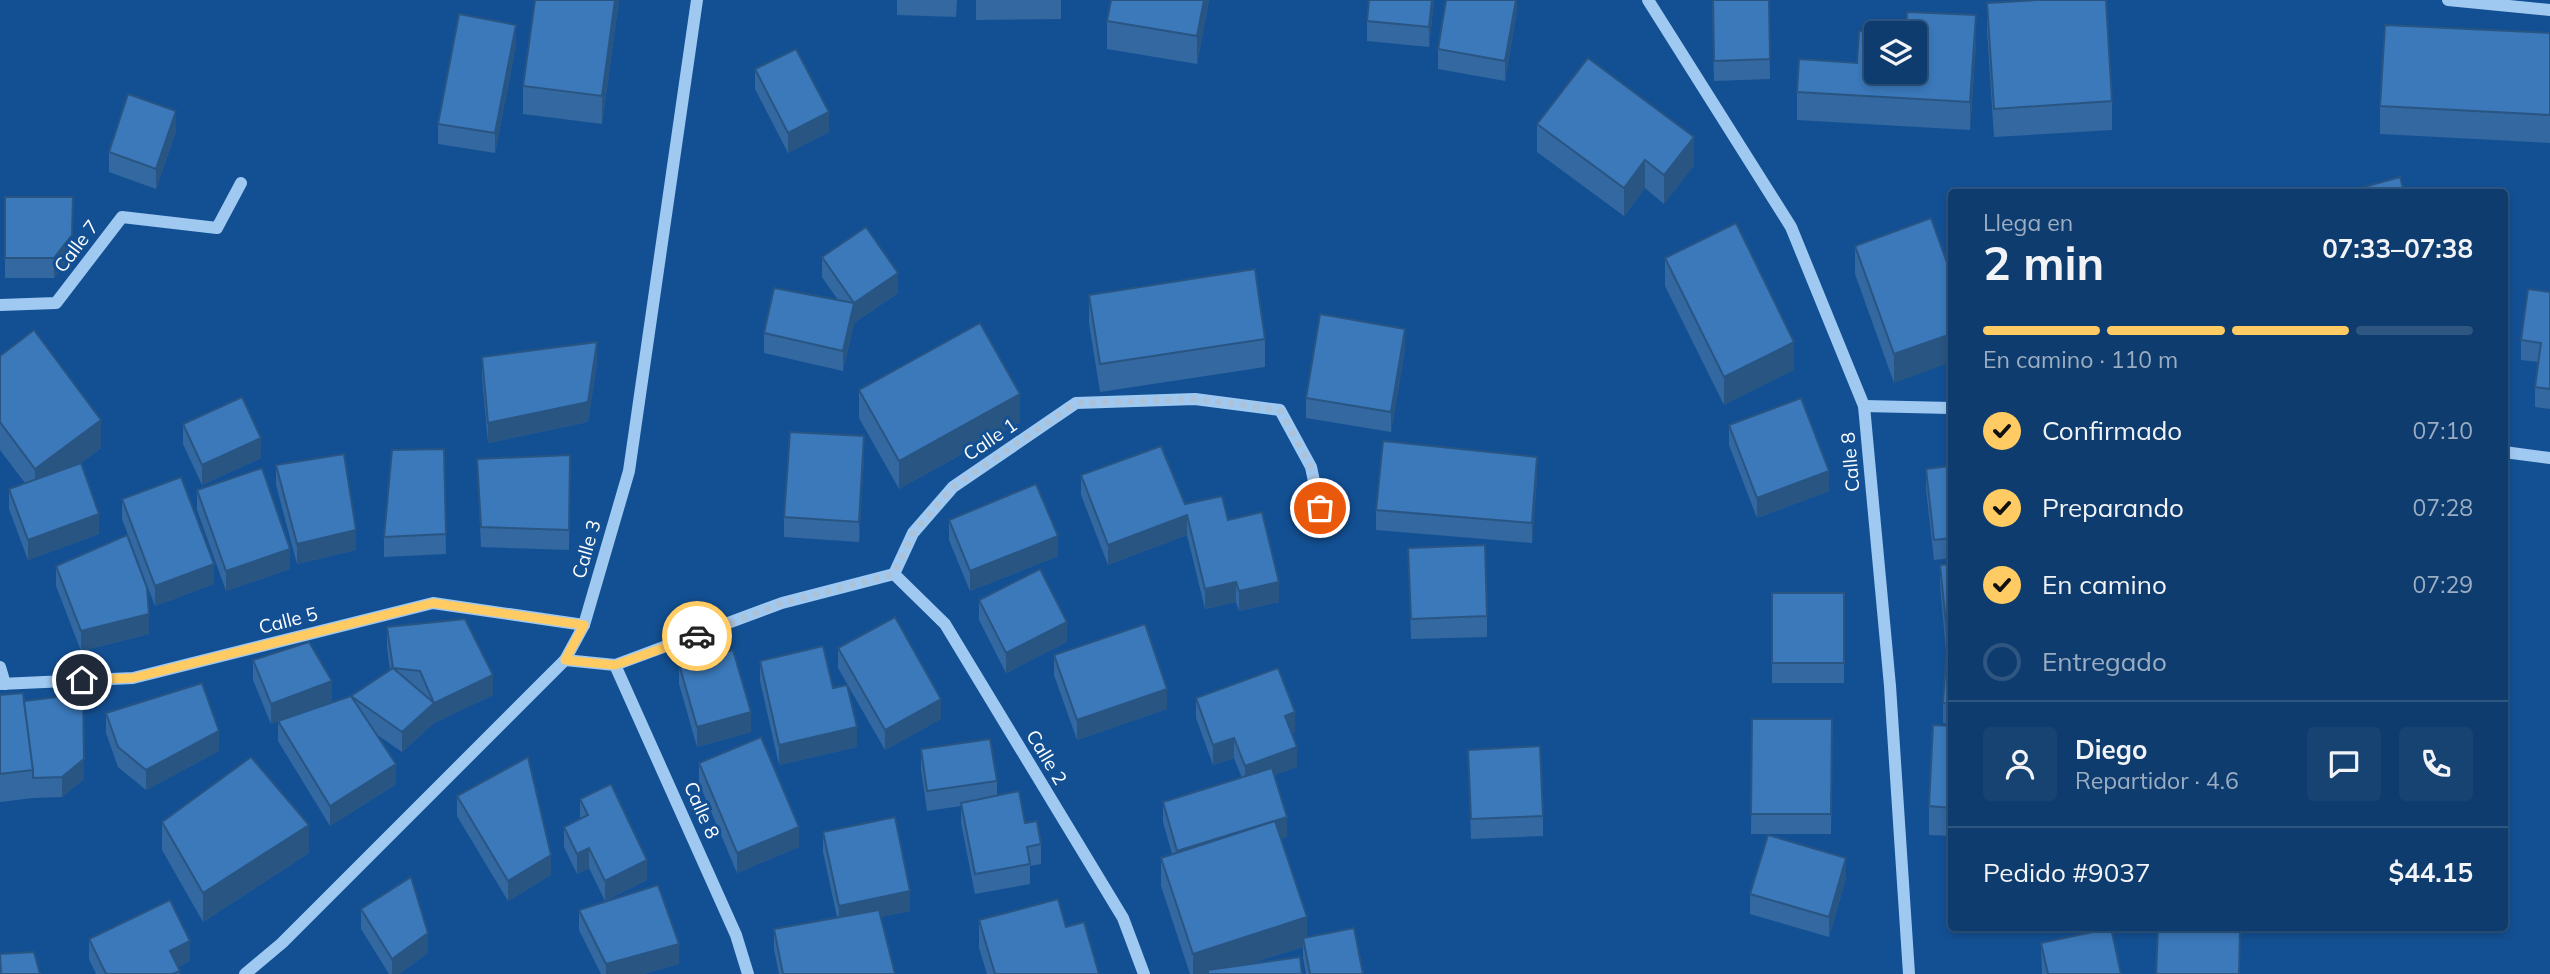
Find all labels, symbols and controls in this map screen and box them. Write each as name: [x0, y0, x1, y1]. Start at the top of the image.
map controls: [1864, 21, 1927, 84]
button: layers: [1864, 21, 1927, 84]
text: Llega en: [1983, 208, 2073, 237]
street label: Calle 7: [48, 215, 104, 277]
text: 07:33–07:38: [2322, 232, 2473, 265]
text: 2 min: [1983, 234, 2104, 292]
text: En camino · 110 m: [1983, 345, 2178, 374]
street label: Calle 1: [958, 412, 1022, 466]
icon: check: [1983, 412, 2021, 450]
text: Confirmado: [2042, 414, 2182, 447]
text: 07:10: [2413, 416, 2473, 445]
street label: Calle 8: [1835, 431, 1865, 493]
pin: [1290, 478, 1350, 538]
icon: bag: [1301, 489, 1339, 527]
icon: check: [1983, 489, 2021, 527]
text: Preparando: [2042, 491, 2184, 524]
text: 07:28: [2413, 493, 2473, 522]
street label: Calle 3: [566, 517, 606, 581]
icon: check: [1983, 566, 2021, 604]
text: En camino: [2042, 568, 2167, 601]
text: 07:29: [2413, 570, 2473, 599]
street label: Calle 5: [256, 601, 320, 639]
courier: [662, 601, 732, 671]
icon: car: [678, 617, 716, 655]
text: Entregado: [2042, 645, 2167, 678]
pin: [52, 650, 112, 710]
icon: home: [63, 661, 101, 699]
street label: Calle 2: [1021, 725, 1073, 789]
button: person: [1983, 727, 2057, 801]
button: chat: [2307, 727, 2381, 801]
button: phone: [2399, 727, 2473, 801]
text: Diego: [2075, 733, 2147, 766]
text: Repartidor · 4.6: [2075, 766, 2239, 795]
street label: Calle 8: [679, 778, 725, 842]
text: Pedido #9037: [1983, 856, 2151, 889]
text: $44.15: [2389, 856, 2473, 889]

